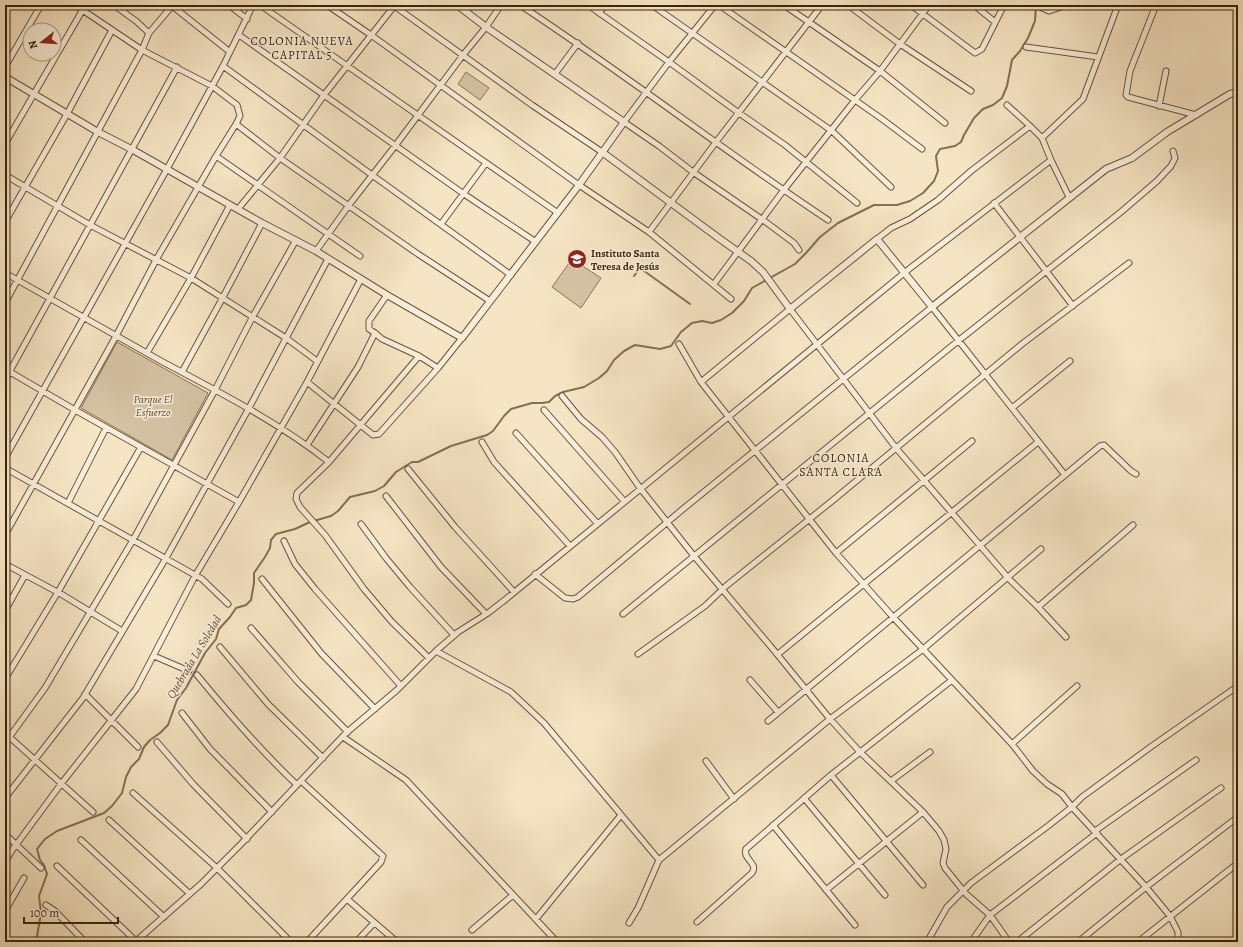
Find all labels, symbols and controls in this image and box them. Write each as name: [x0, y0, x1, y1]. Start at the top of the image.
north arrow: [22, 22, 62, 62]
district label: COLONIA NUEVA CAPITAL 5: [250, 33, 354, 63]
text: N: [25, 39, 41, 51]
place label: Instituto Santa Teresa de Jesús: [591, 246, 660, 274]
school or university icon: Instituto Santa Teresa de Jesús: [566, 248, 588, 270]
park label: Parque El Esfuerzo: [133, 392, 173, 420]
district label: COLONIA SANTA CLARA: [799, 450, 883, 480]
water label: Quebrada La Soledad: [163, 612, 225, 702]
scale bar: [24, 899, 118, 925]
text: 100 m: [30, 905, 59, 921]

